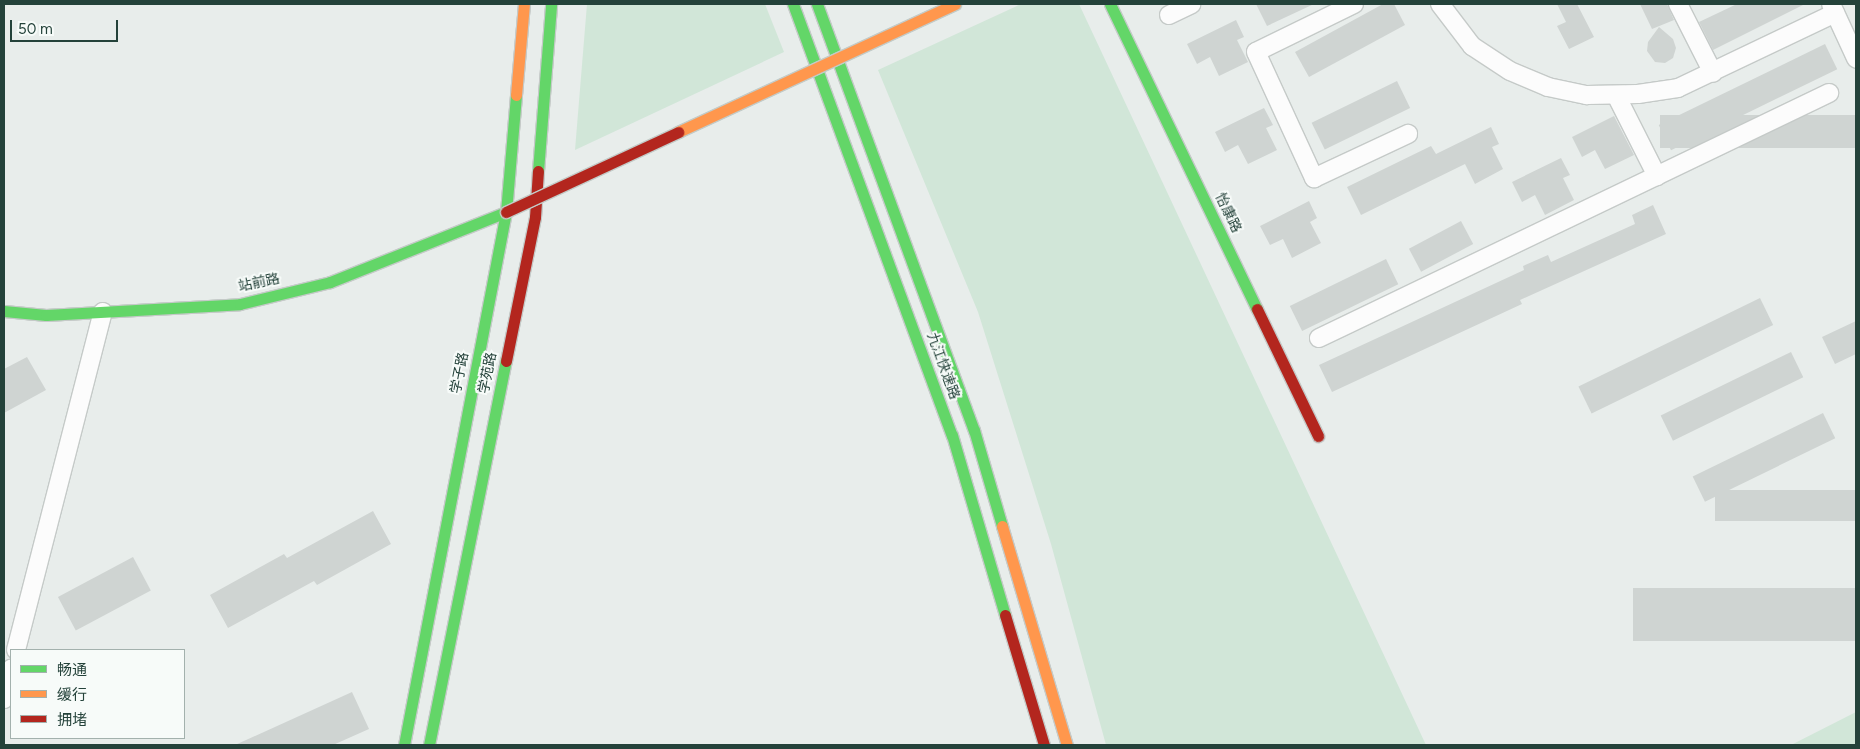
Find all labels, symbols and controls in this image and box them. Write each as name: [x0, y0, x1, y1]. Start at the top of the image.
scale bar: [12, 10, 120, 42]
text: 50 m: [18, 20, 53, 38]
street label: 怡康路: [1211, 190, 1245, 236]
street label: 站前路: [237, 270, 281, 296]
street label: 九江快速路: [923, 330, 963, 402]
street label: 学子路: [448, 351, 472, 395]
street label: 学苑路: [476, 351, 500, 395]
legend: [10, 649, 185, 739]
text: 畅通: [57, 661, 87, 679]
text: 缓行: [57, 686, 87, 704]
text: 拥堵: [57, 711, 87, 729]

